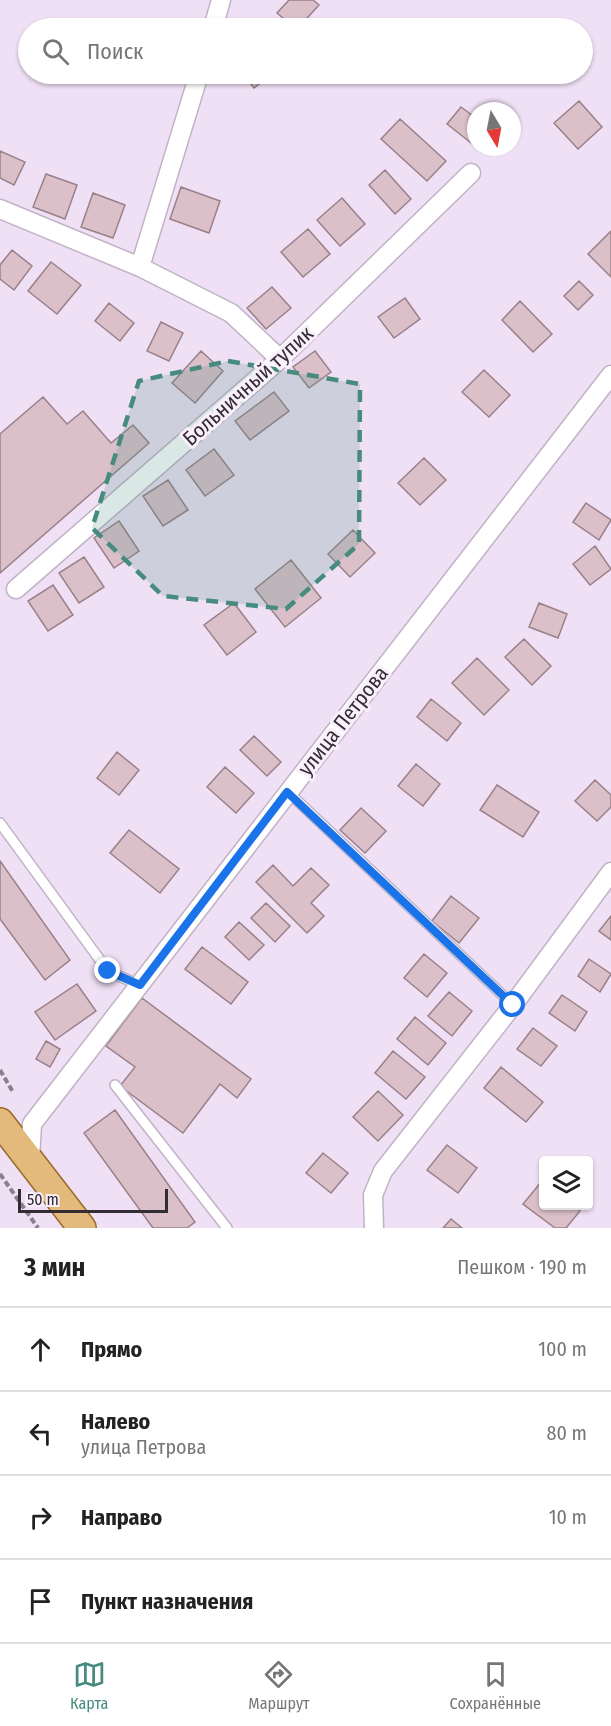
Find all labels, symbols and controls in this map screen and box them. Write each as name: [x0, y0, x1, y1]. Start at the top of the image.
search box: [18, 18, 593, 84]
icon: search: [39, 35, 72, 68]
text: Поиск: [87, 38, 143, 65]
north arrow: [467, 102, 521, 156]
street label: Больничный тупик: [177, 320, 319, 451]
street label: улица Петрова: [292, 661, 394, 781]
route end: [94, 957, 120, 983]
route start: [499, 991, 525, 1017]
map controls: [539, 1156, 593, 1210]
button: layers: [539, 1156, 593, 1210]
scale bar: [18, 1186, 168, 1214]
text: 50 m: [27, 1190, 59, 1209]
text: 3 мин: [24, 1252, 85, 1283]
text: Пешком · 190 m: [457, 1255, 587, 1279]
icon: ahead: [24, 1333, 57, 1366]
text: Прямо: [81, 1336, 142, 1363]
text: 100 m: [538, 1337, 587, 1361]
text: Налево: [81, 1408, 150, 1435]
icon: left: [24, 1417, 57, 1450]
text: 80 m: [547, 1421, 587, 1445]
text: улица Петрова: [81, 1435, 206, 1459]
icon: right: [24, 1501, 57, 1534]
text: Направо: [81, 1504, 162, 1531]
text: 10 m: [549, 1505, 587, 1529]
icon: arrive: [24, 1585, 57, 1618]
text: Пункт назначения: [81, 1588, 253, 1615]
tab: Карта: [70, 1658, 108, 1713]
tab: Маршрут: [248, 1658, 310, 1713]
tab: Сохранённые: [450, 1658, 541, 1713]

